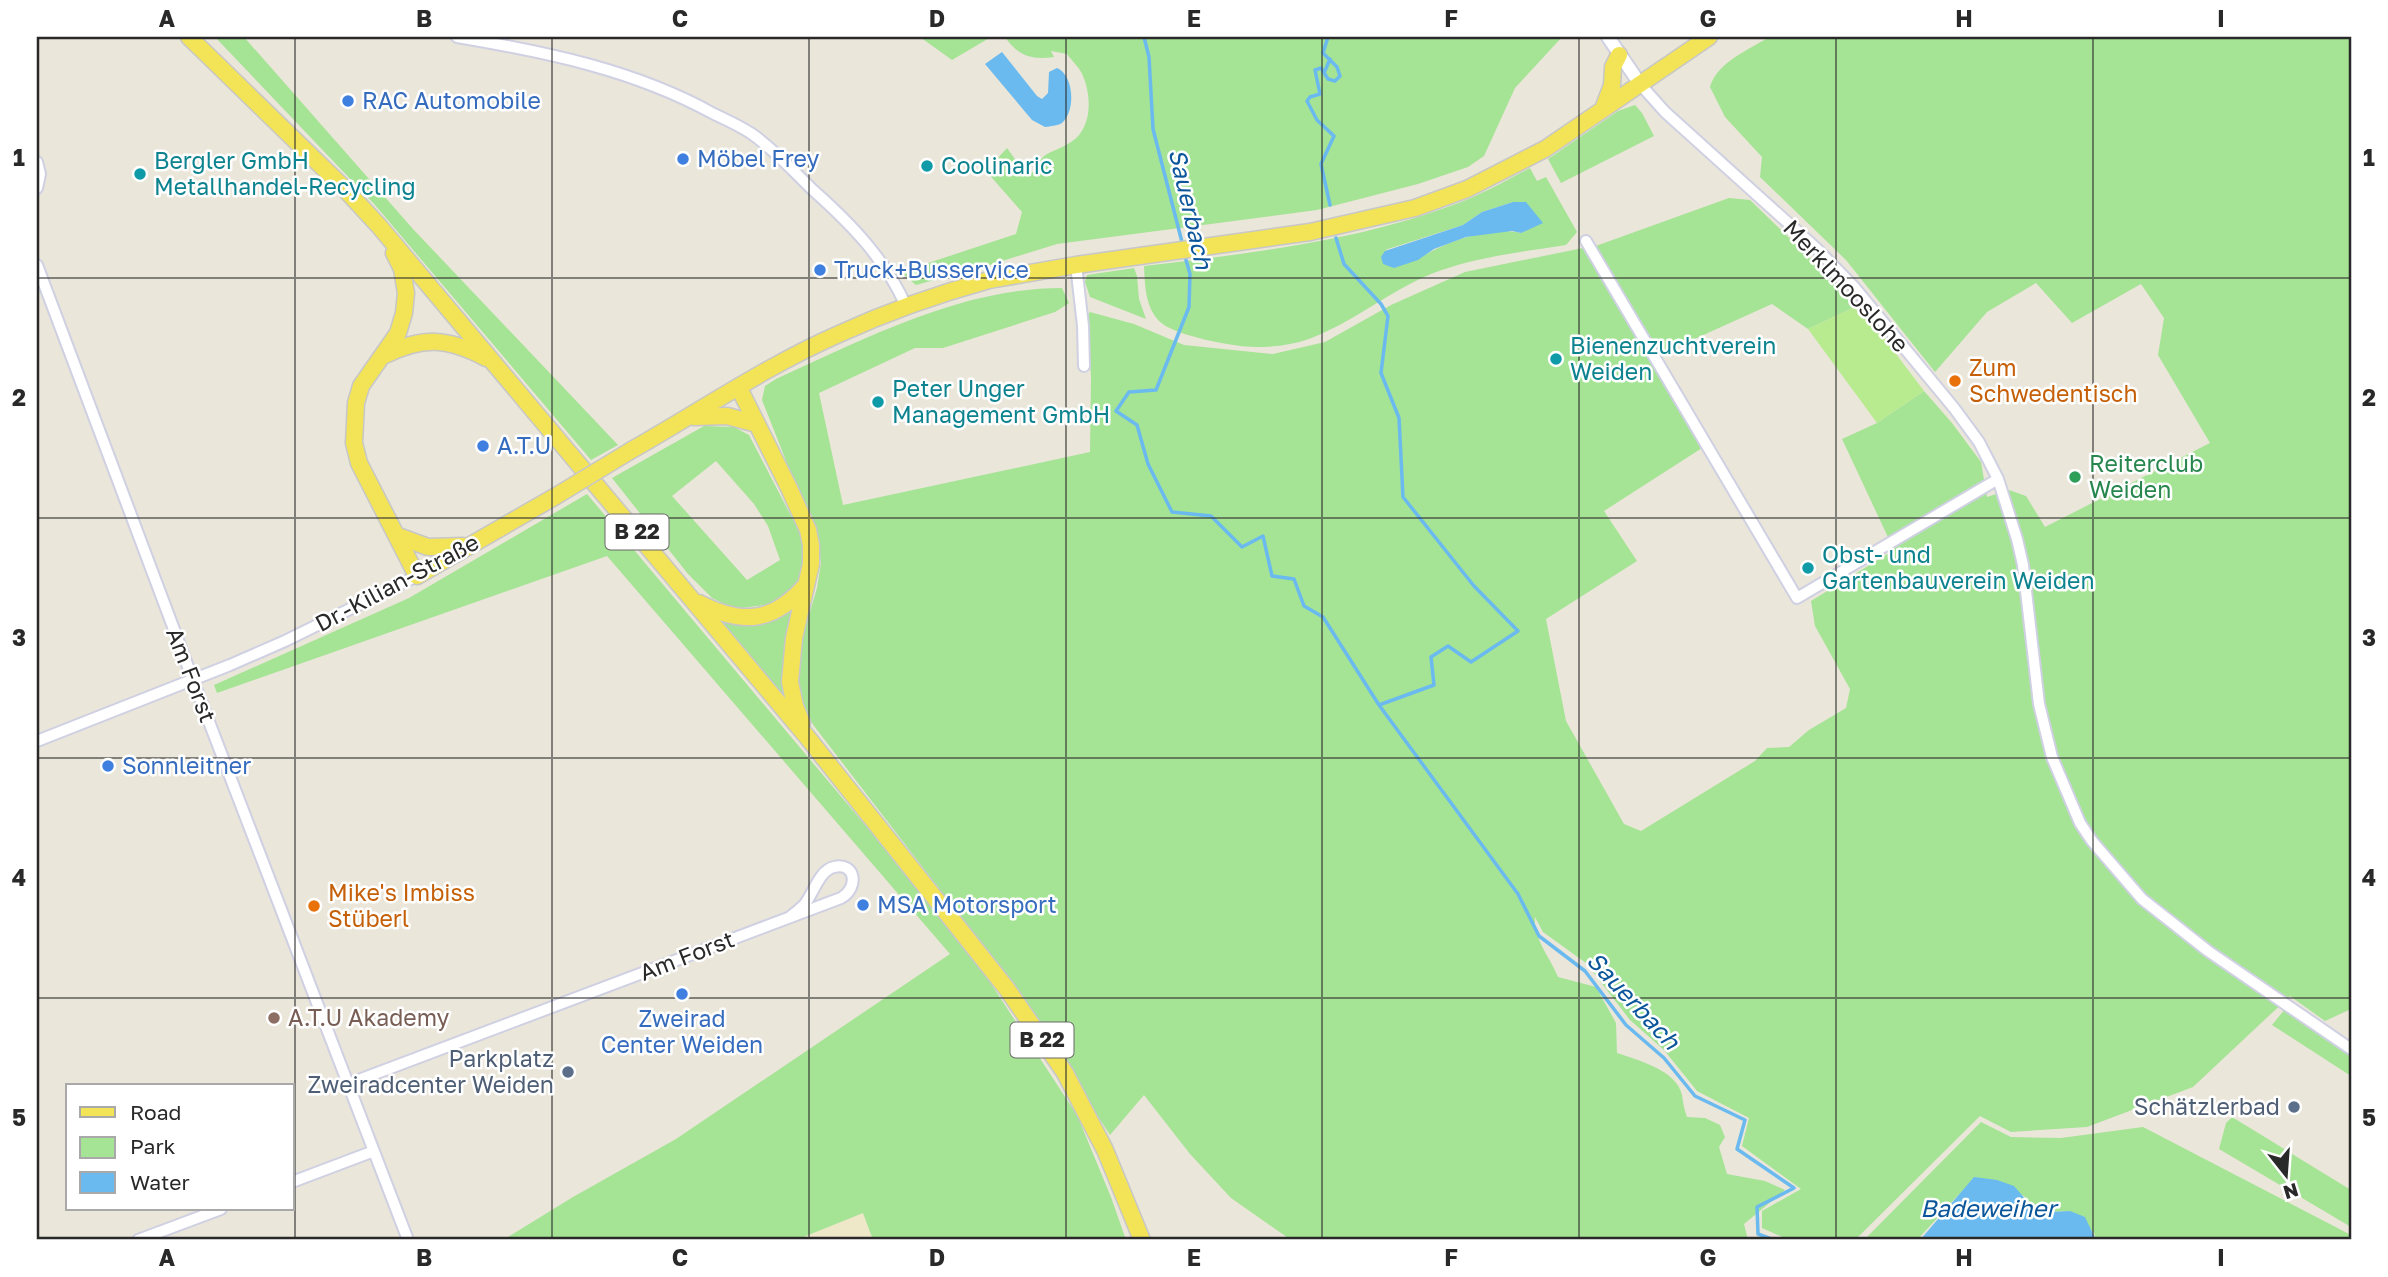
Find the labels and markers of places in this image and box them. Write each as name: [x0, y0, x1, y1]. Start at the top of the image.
place label: RAC Automobile: [362, 86, 541, 114]
marker: RAC Automobile: [340, 93, 356, 109]
place label: Möbel Frey: [697, 144, 819, 172]
place label: Bergler GmbH Metallhandel-Recycling: [154, 146, 416, 200]
marker: Möbel Frey: [675, 151, 691, 167]
place label: Coolinaric: [941, 151, 1053, 179]
marker: Coolinaric: [919, 158, 935, 174]
marker: Bergler GmbH Metallhandel-Recycling: [132, 166, 148, 182]
place label: Truck+Busservice: [834, 255, 1029, 283]
marker: Truck+Busservice: [812, 262, 828, 278]
place label: Bienenzuchtverein Weiden: [1570, 331, 1776, 385]
marker: Bienenzuchtverein Weiden: [1548, 351, 1564, 367]
place label: Zum Schwedentisch: [1969, 353, 2138, 407]
marker: Zum Schwedentisch: [1947, 373, 1963, 389]
place label: Peter Unger Management GmbH: [892, 374, 1110, 428]
marker: Peter Unger Management GmbH: [870, 394, 886, 410]
place label: A.T.U: [497, 431, 551, 459]
marker: A.T.U: [475, 438, 491, 454]
place label: Reiterclub Weiden: [2089, 449, 2203, 503]
marker: Reiterclub Weiden: [2067, 469, 2083, 485]
place label: Obst- und Gartenbauverein Weiden: [1822, 540, 2095, 594]
marker: Obst- und Gartenbauverein Weiden: [1800, 560, 1816, 576]
place label: Sonnleitner: [122, 751, 251, 779]
marker: Sonnleitner: [100, 758, 116, 774]
place label: Mike's Imbiss Stüberl: [328, 878, 475, 932]
place label: MSA Motorsport: [877, 890, 1057, 918]
marker: MSA Motorsport: [855, 897, 871, 913]
marker: Mike's Imbiss Stüberl: [306, 898, 322, 914]
marker: Zweirad Center Weiden: [674, 986, 690, 1002]
place label: A.T.U Akademy: [288, 1003, 450, 1031]
place label: Zweirad Center Weiden: [601, 1004, 763, 1058]
marker: A.T.U Akademy: [266, 1010, 282, 1026]
place label: Parkplatz Zweiradcenter Weiden: [308, 1044, 554, 1098]
marker: Parkplatz Zweiradcenter Weiden: [560, 1064, 576, 1080]
place label: Schätzlerbad: [2134, 1092, 2280, 1120]
marker: Schätzlerbad: [2286, 1099, 2302, 1115]

